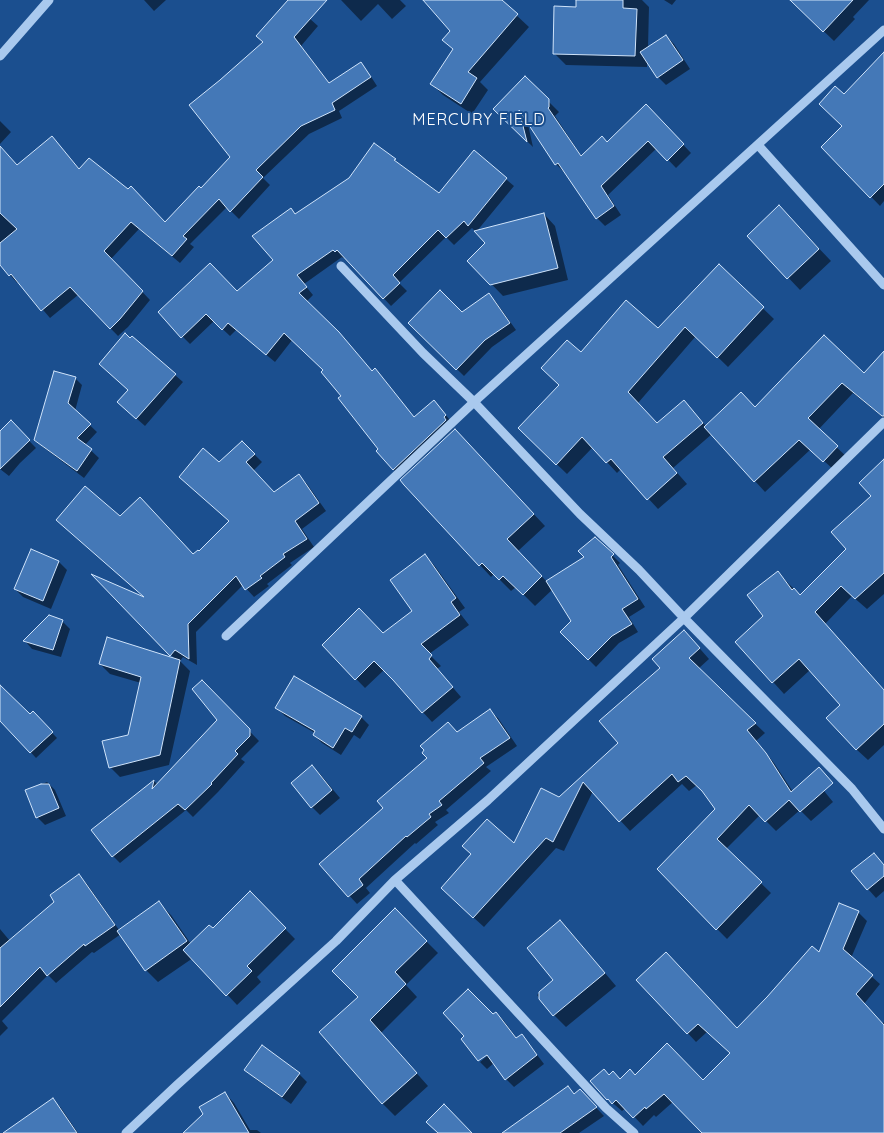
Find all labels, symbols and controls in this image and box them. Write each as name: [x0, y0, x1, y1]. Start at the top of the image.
district label: MERCURY FIELD: [411, 110, 547, 130]

